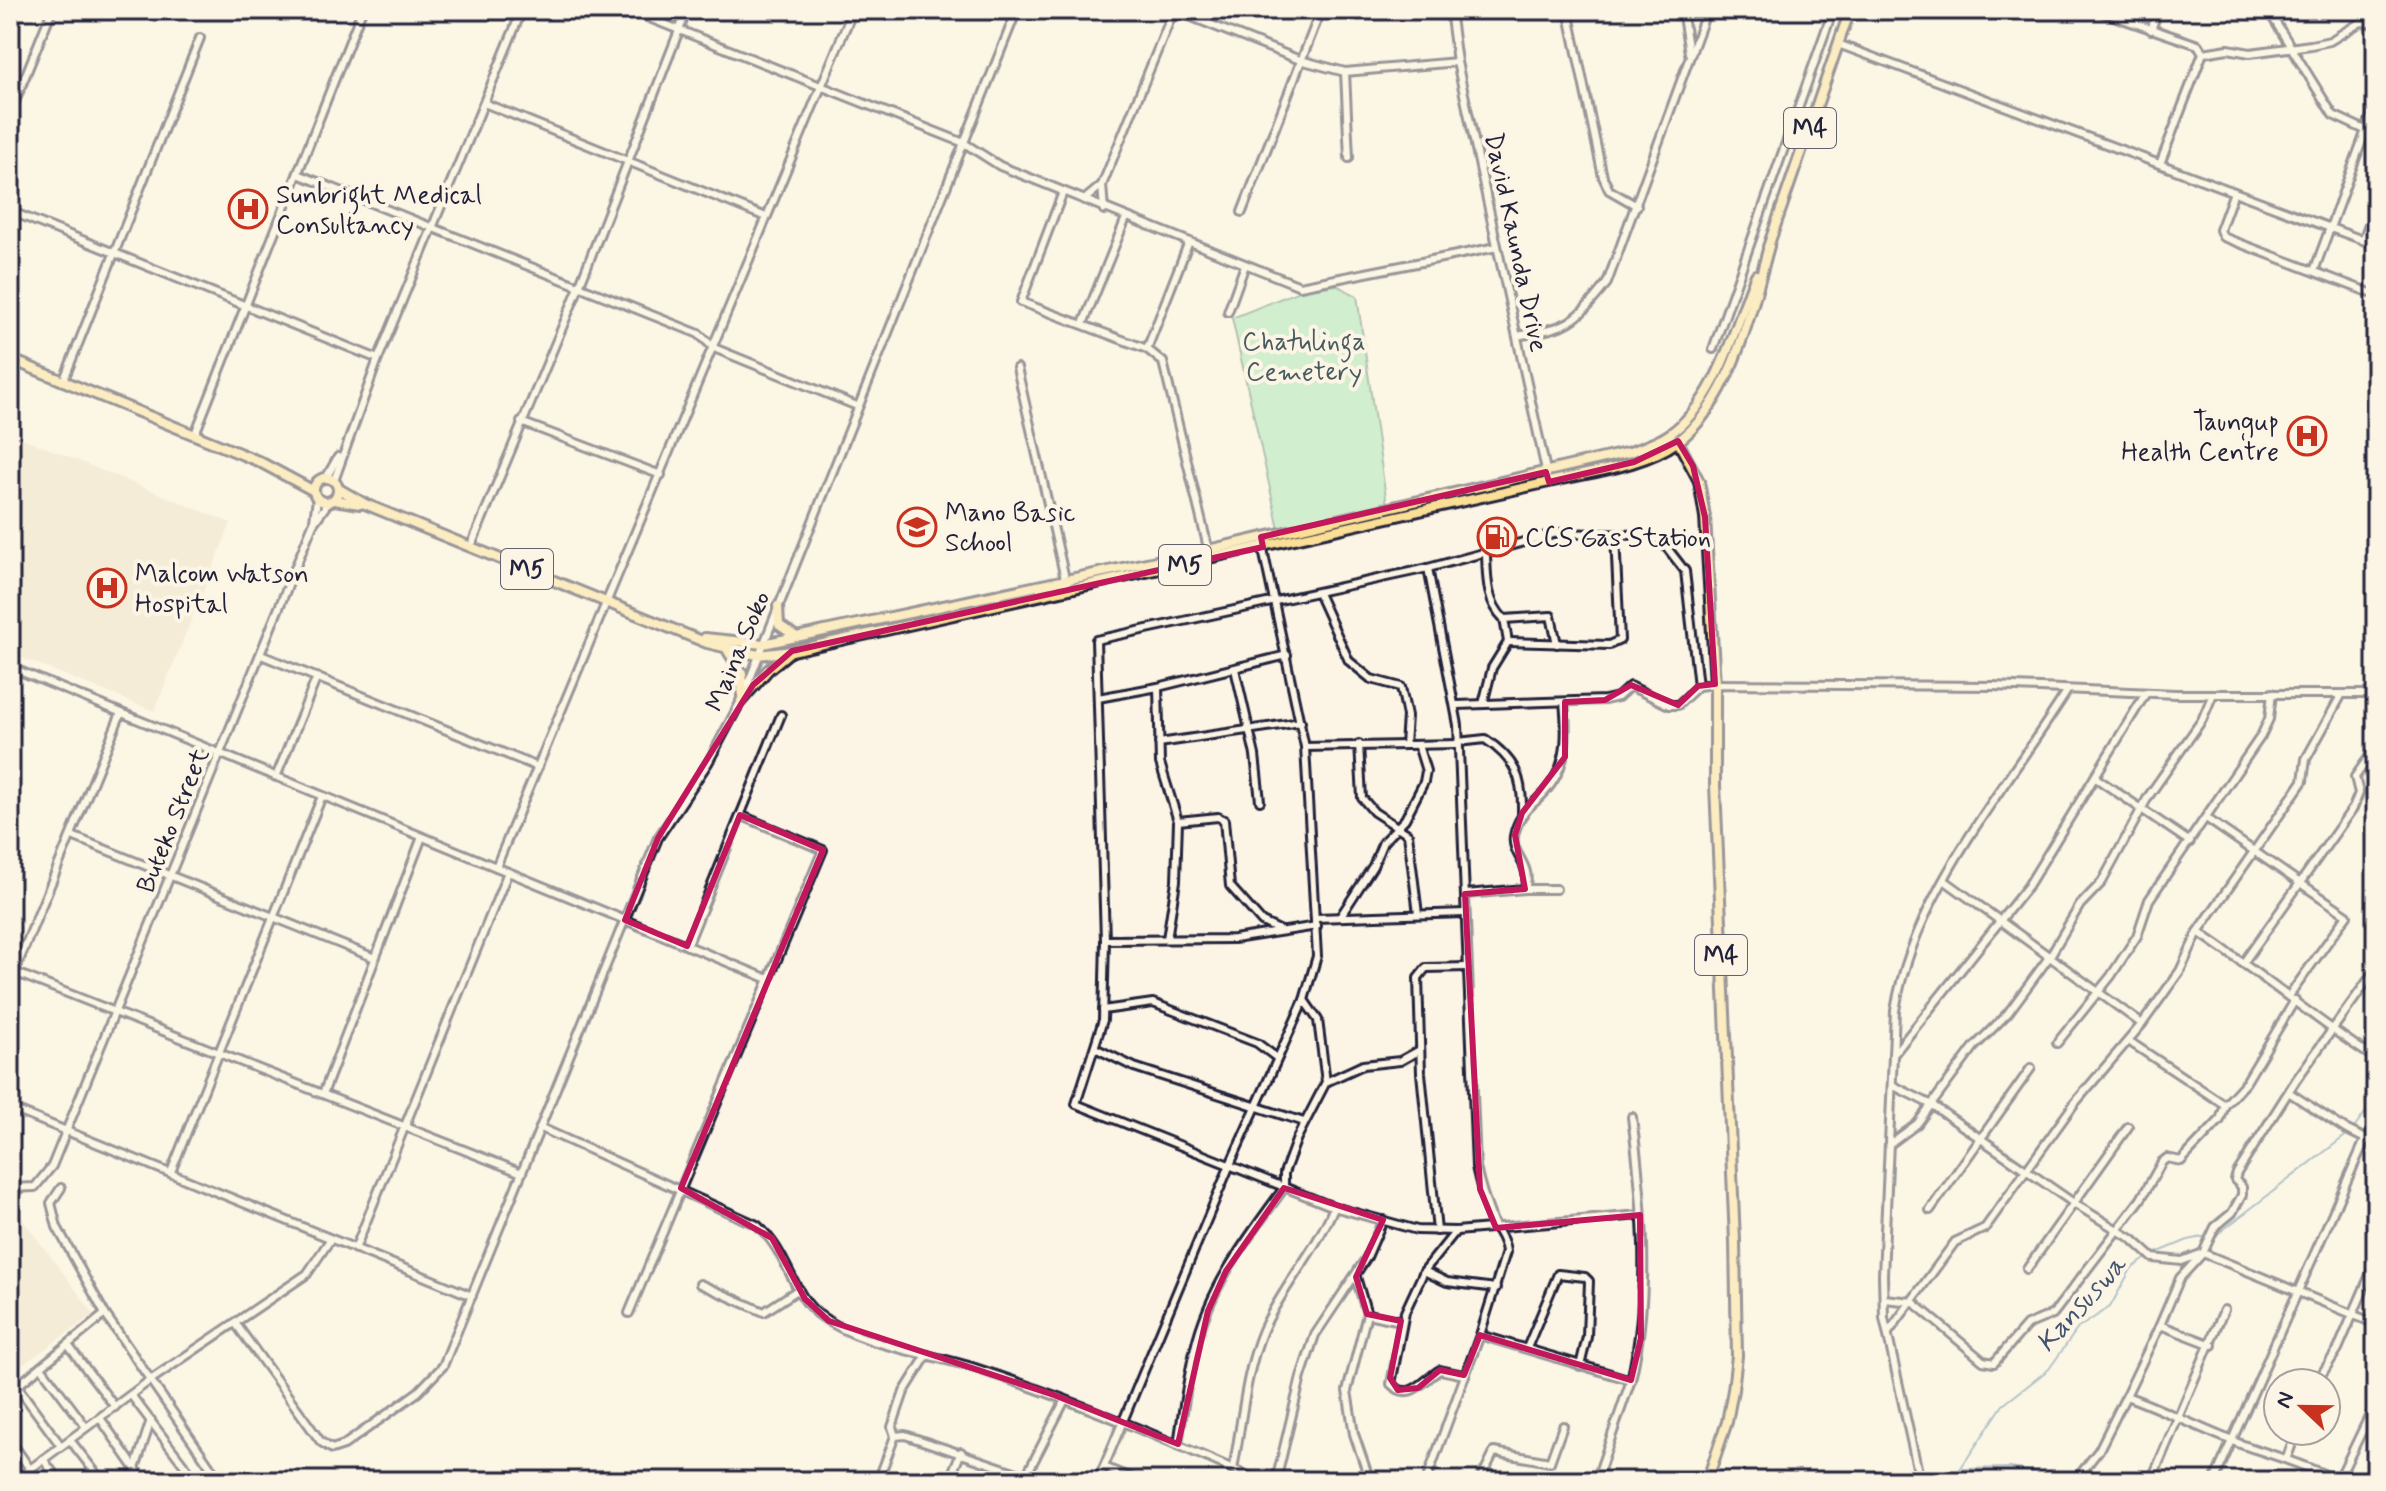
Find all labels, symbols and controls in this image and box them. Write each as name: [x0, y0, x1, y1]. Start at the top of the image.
road number: M4: [1784, 108, 1836, 148]
street label: David Kaunda Drive: [1475, 130, 1555, 355]
place label: Sunbright Medical Consultancy: [276, 179, 482, 243]
hospital icon: Sunbright Medical Consultancy: [227, 188, 269, 230]
park label: Chatulinga Cemetery: [1242, 326, 1366, 390]
place label: Taungup Health Centre: [2121, 406, 2279, 470]
hospital icon: Taungup Health Centre: [2286, 415, 2328, 457]
place label: Mano Basic School: [945, 497, 1076, 561]
school or university icon: Mano Basic School: [896, 506, 938, 548]
fuel station icon: CCS Gas Station: [1476, 516, 1518, 558]
place label: CCS Gas Station: [1525, 522, 1711, 556]
road number: M5: [1159, 545, 1211, 585]
road number: M5: [501, 549, 553, 589]
place label: Malcom Watson Hospital: [135, 558, 309, 622]
hospital icon: Malcom Watson Hospital: [86, 567, 128, 609]
street label: Maina Soko: [698, 586, 779, 717]
street label: Buteko Street: [129, 743, 218, 898]
road number: M4: [1695, 935, 1747, 975]
water label: Kansuswa: [2028, 1247, 2136, 1361]
north arrow: [2262, 1367, 2342, 1447]
text: N: [2270, 1388, 2301, 1412]

